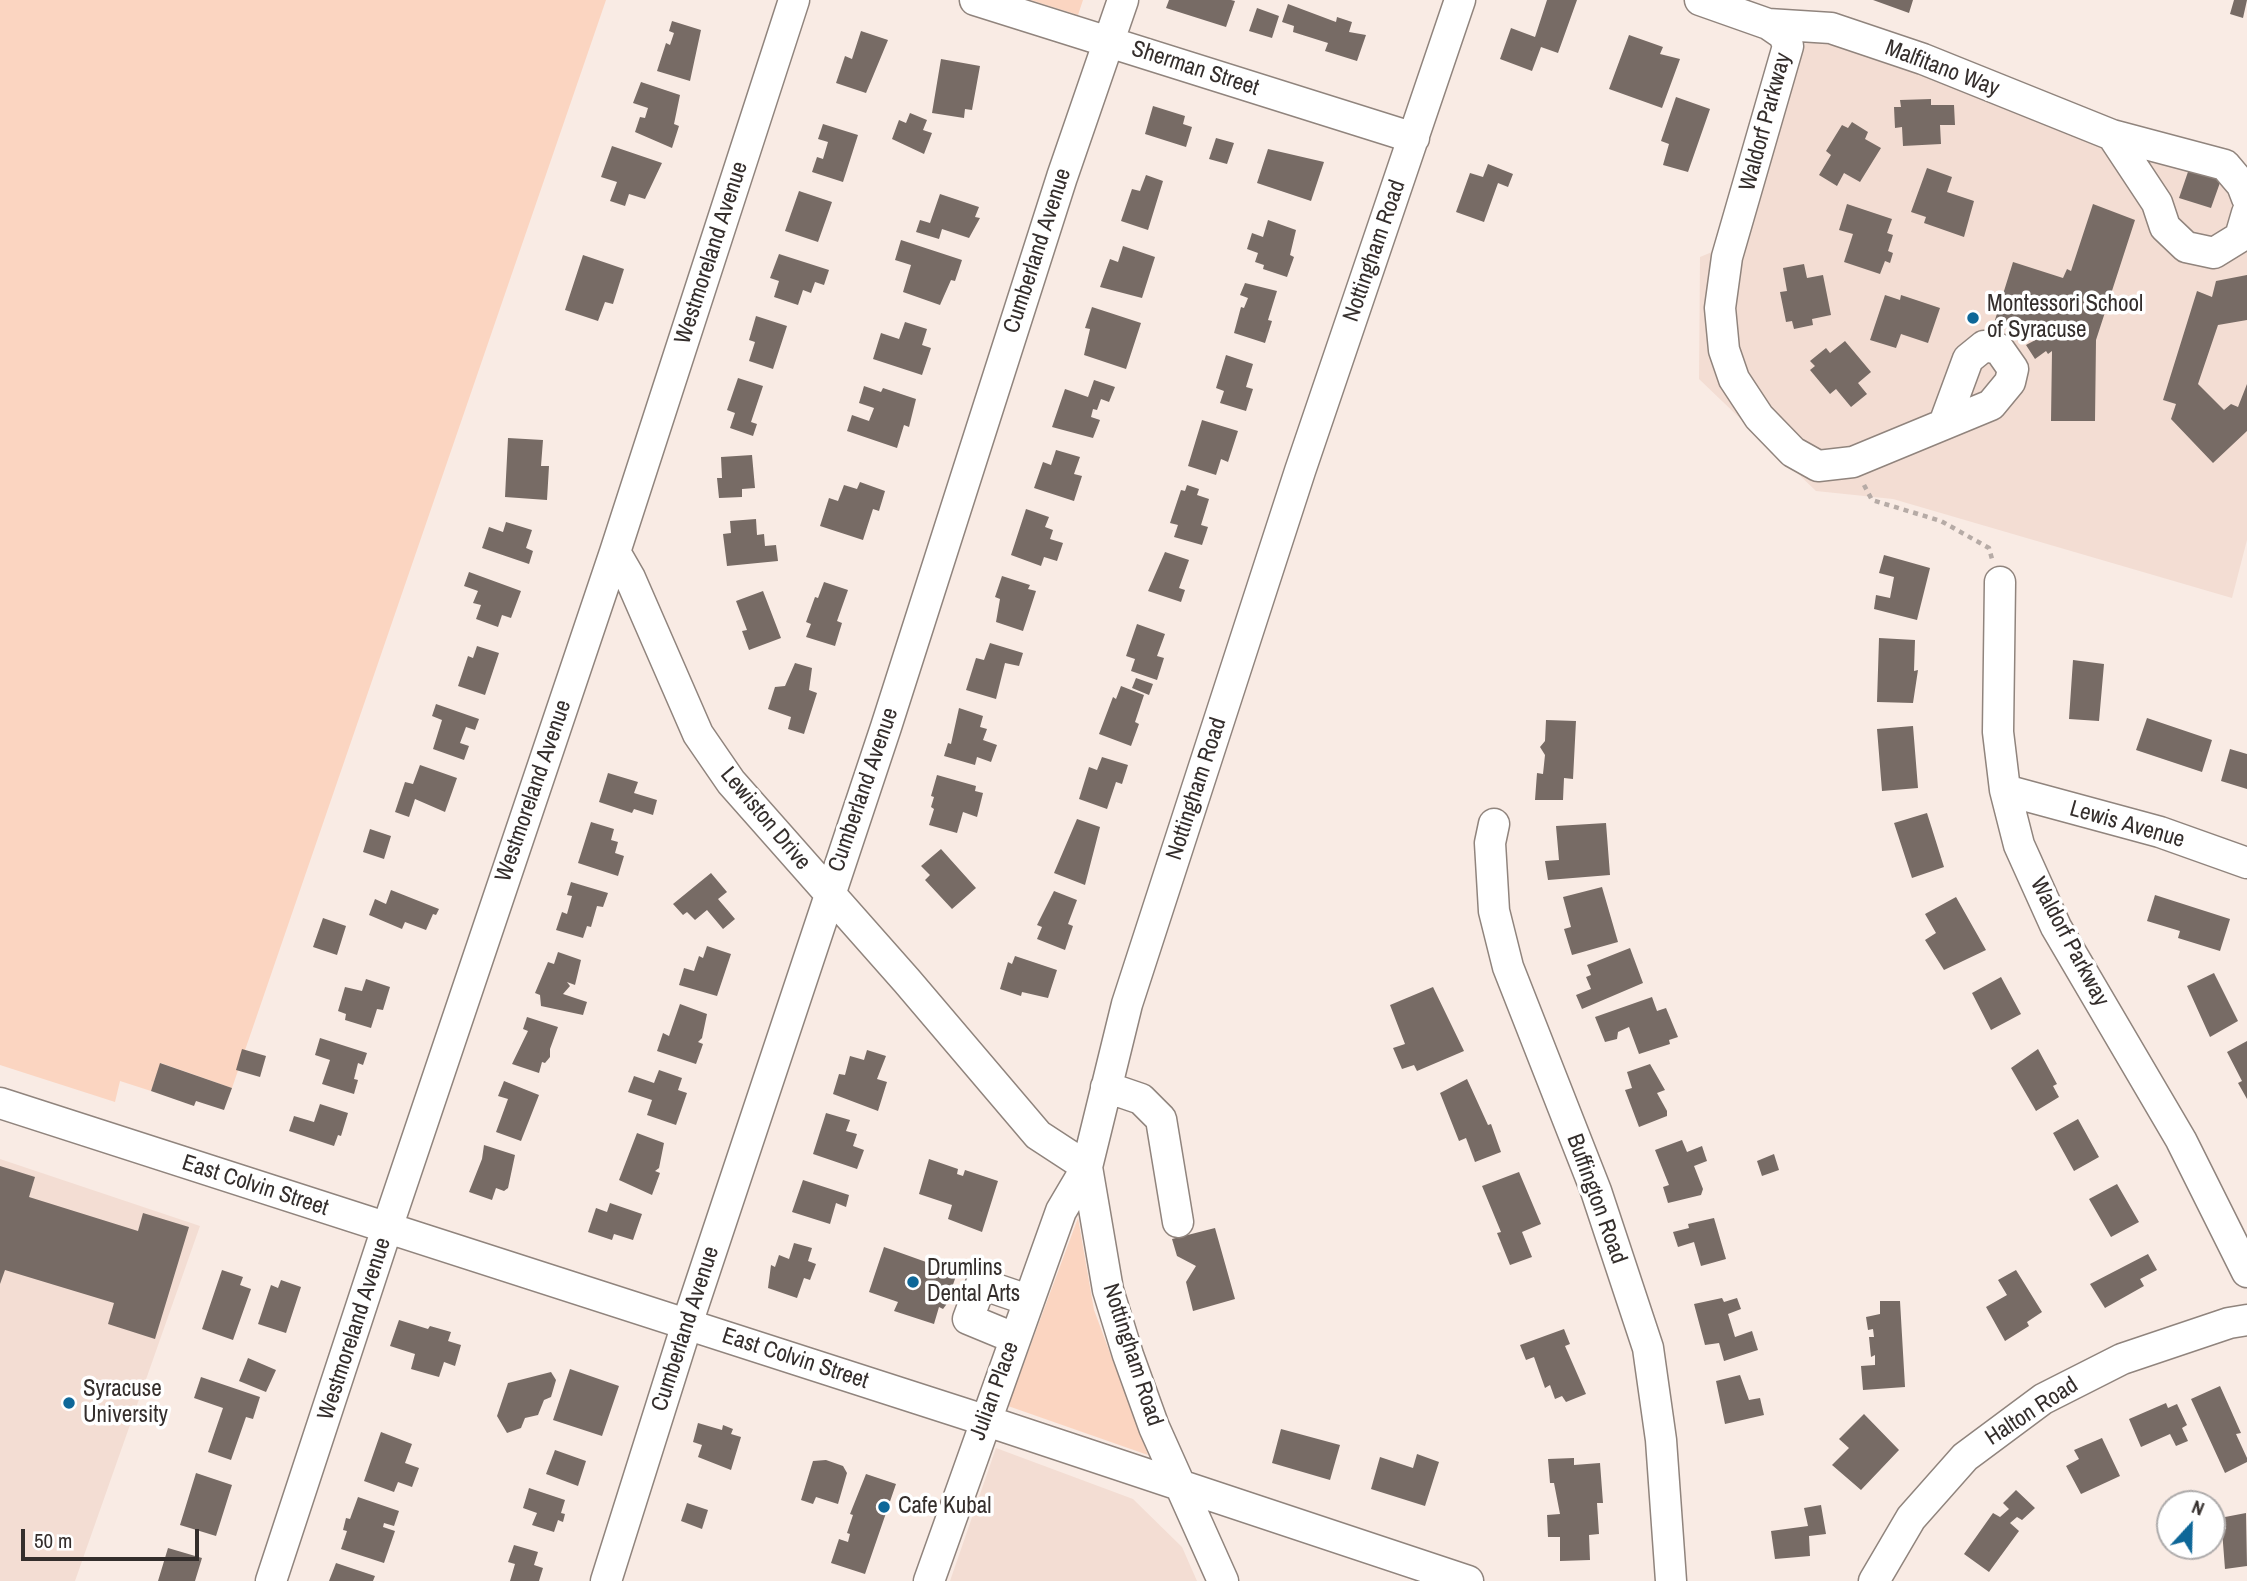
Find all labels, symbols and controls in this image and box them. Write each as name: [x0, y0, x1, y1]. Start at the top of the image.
street label: Sherman Street: [1128, 35, 1262, 103]
street label: Malfitano Way: [1881, 35, 2003, 103]
street label: Waldorf Parkway: [1734, 50, 1798, 194]
street label: Westmoreland Avenue: [669, 158, 755, 348]
street label: Cumberland Avenue: [998, 165, 1078, 337]
street label: Nottingham Road: [1338, 177, 1412, 325]
place label: Montessori School of Syracuse: [1987, 291, 2143, 345]
marker: Montessori School of Syracuse: [1965, 310, 1981, 326]
street label: Westmoreland Avenue: [490, 697, 578, 885]
street label: Cumberland Avenue: [823, 704, 905, 876]
street label: Nottingham Road: [1161, 714, 1233, 864]
street label: Lewiston Drive: [714, 762, 816, 876]
street label: Lewis Avenue: [2066, 795, 2188, 855]
street label: Waldorf Parkway: [2024, 873, 2114, 1011]
street label: Buffington Road: [1560, 1130, 1632, 1268]
street label: East Colvin Street: [178, 1149, 332, 1223]
street label: Westmoreland Avenue: [312, 1234, 398, 1424]
street label: Cumberland Avenue: [646, 1243, 726, 1415]
place label: Drumlins Dental Arts: [927, 1255, 1020, 1309]
marker: Drumlins Dental Arts: [905, 1274, 921, 1290]
street label: Nottingham Road: [1096, 1280, 1168, 1430]
street label: East Colvin Street: [718, 1322, 872, 1396]
street label: Julian Place: [964, 1338, 1026, 1444]
street label: Halton Road: [1981, 1372, 2083, 1452]
place label: Syracuse University: [83, 1376, 168, 1430]
marker: Syracuse University: [61, 1395, 77, 1411]
north arrow: [2156, 1490, 2226, 1560]
place label: Cafe Kubal: [898, 1493, 991, 1521]
text: N: [2188, 1493, 2208, 1522]
marker: Cafe Kubal: [876, 1499, 892, 1515]
scale bar: [24, 1514, 203, 1558]
text: 50 m: [34, 1526, 72, 1555]

